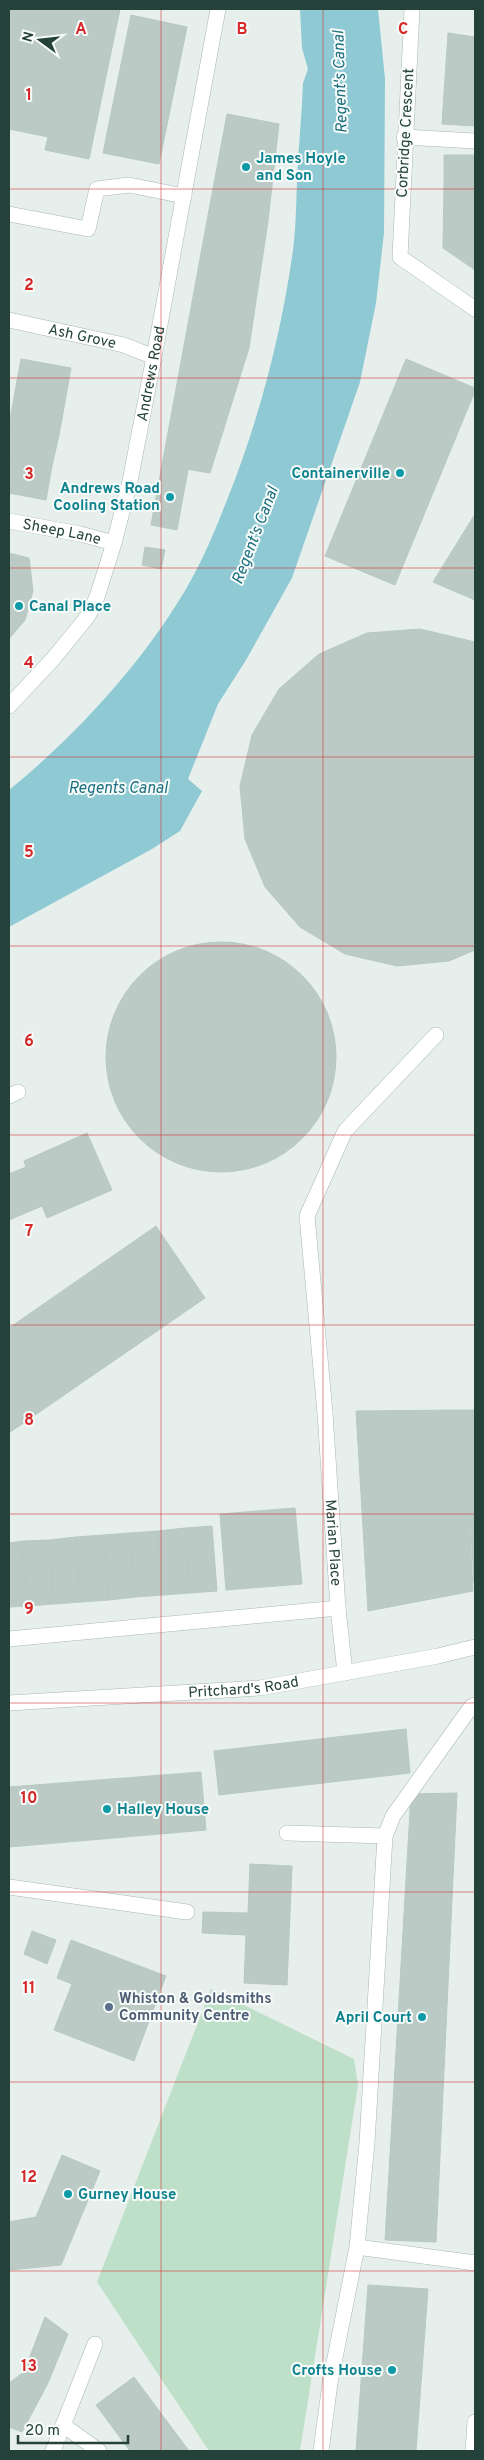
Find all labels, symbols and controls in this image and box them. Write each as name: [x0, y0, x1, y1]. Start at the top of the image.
north arrow: [15, 15, 65, 65]
text: A: [75, 20, 87, 40]
text: B: [236, 20, 248, 40]
text: C: [398, 20, 408, 40]
water label: Regent's Canal: [329, 29, 353, 134]
text: N: [19, 30, 38, 44]
street label: Corbridge Crescent: [394, 68, 419, 198]
text: 1: [26, 86, 32, 106]
place label: James Hoyle and Son: [256, 150, 346, 186]
marker: James Hoyle and Son: [240, 161, 252, 173]
text: 2: [24, 276, 34, 296]
street label: Ash Grove: [46, 321, 118, 354]
street label: Andrews Road: [134, 325, 171, 423]
text: 3: [24, 465, 34, 485]
place label: Containerville: [292, 465, 390, 484]
marker: Containerville: [394, 467, 406, 479]
place label: Andrews Road Cooling Station: [53, 480, 160, 516]
water label: Regent's Canal: [228, 483, 284, 587]
marker: Andrews Road Cooling Station: [164, 491, 176, 503]
street label: Sheep Lane: [21, 516, 103, 550]
place label: Canal Place: [29, 598, 111, 617]
marker: Canal Place: [13, 600, 25, 612]
text: 4: [24, 654, 34, 674]
water label: Regents Canal: [68, 779, 169, 799]
text: 5: [24, 843, 34, 863]
text: 6: [24, 1032, 34, 1052]
text: 7: [25, 1222, 33, 1242]
text: 8: [24, 1411, 34, 1431]
street label: Marian Place: [320, 1499, 345, 1587]
text: 9: [24, 1600, 34, 1620]
street label: Pritchard's Road: [188, 1673, 300, 1703]
text: 10: [21, 1789, 37, 1809]
place label: Halley House: [117, 1801, 209, 1820]
marker: Halley House: [101, 1803, 113, 1815]
text: 11: [23, 1979, 35, 1999]
place label: Whiston & Goldsmiths Community Centre: [119, 1990, 272, 2026]
marker: Whiston & Goldsmiths Community Centre: [103, 2001, 115, 2013]
place label: April Court: [335, 2009, 412, 2028]
marker: April Court: [416, 2011, 428, 2023]
text: 12: [21, 2168, 37, 2188]
place label: Gurney House: [78, 2186, 176, 2205]
marker: Gurney House: [62, 2188, 74, 2200]
text: 13: [21, 2357, 37, 2377]
place label: Crofts House: [292, 2362, 382, 2381]
marker: Crofts House: [386, 2364, 398, 2376]
scale bar: [18, 2412, 128, 2444]
text: 20 m: [25, 2422, 60, 2441]

